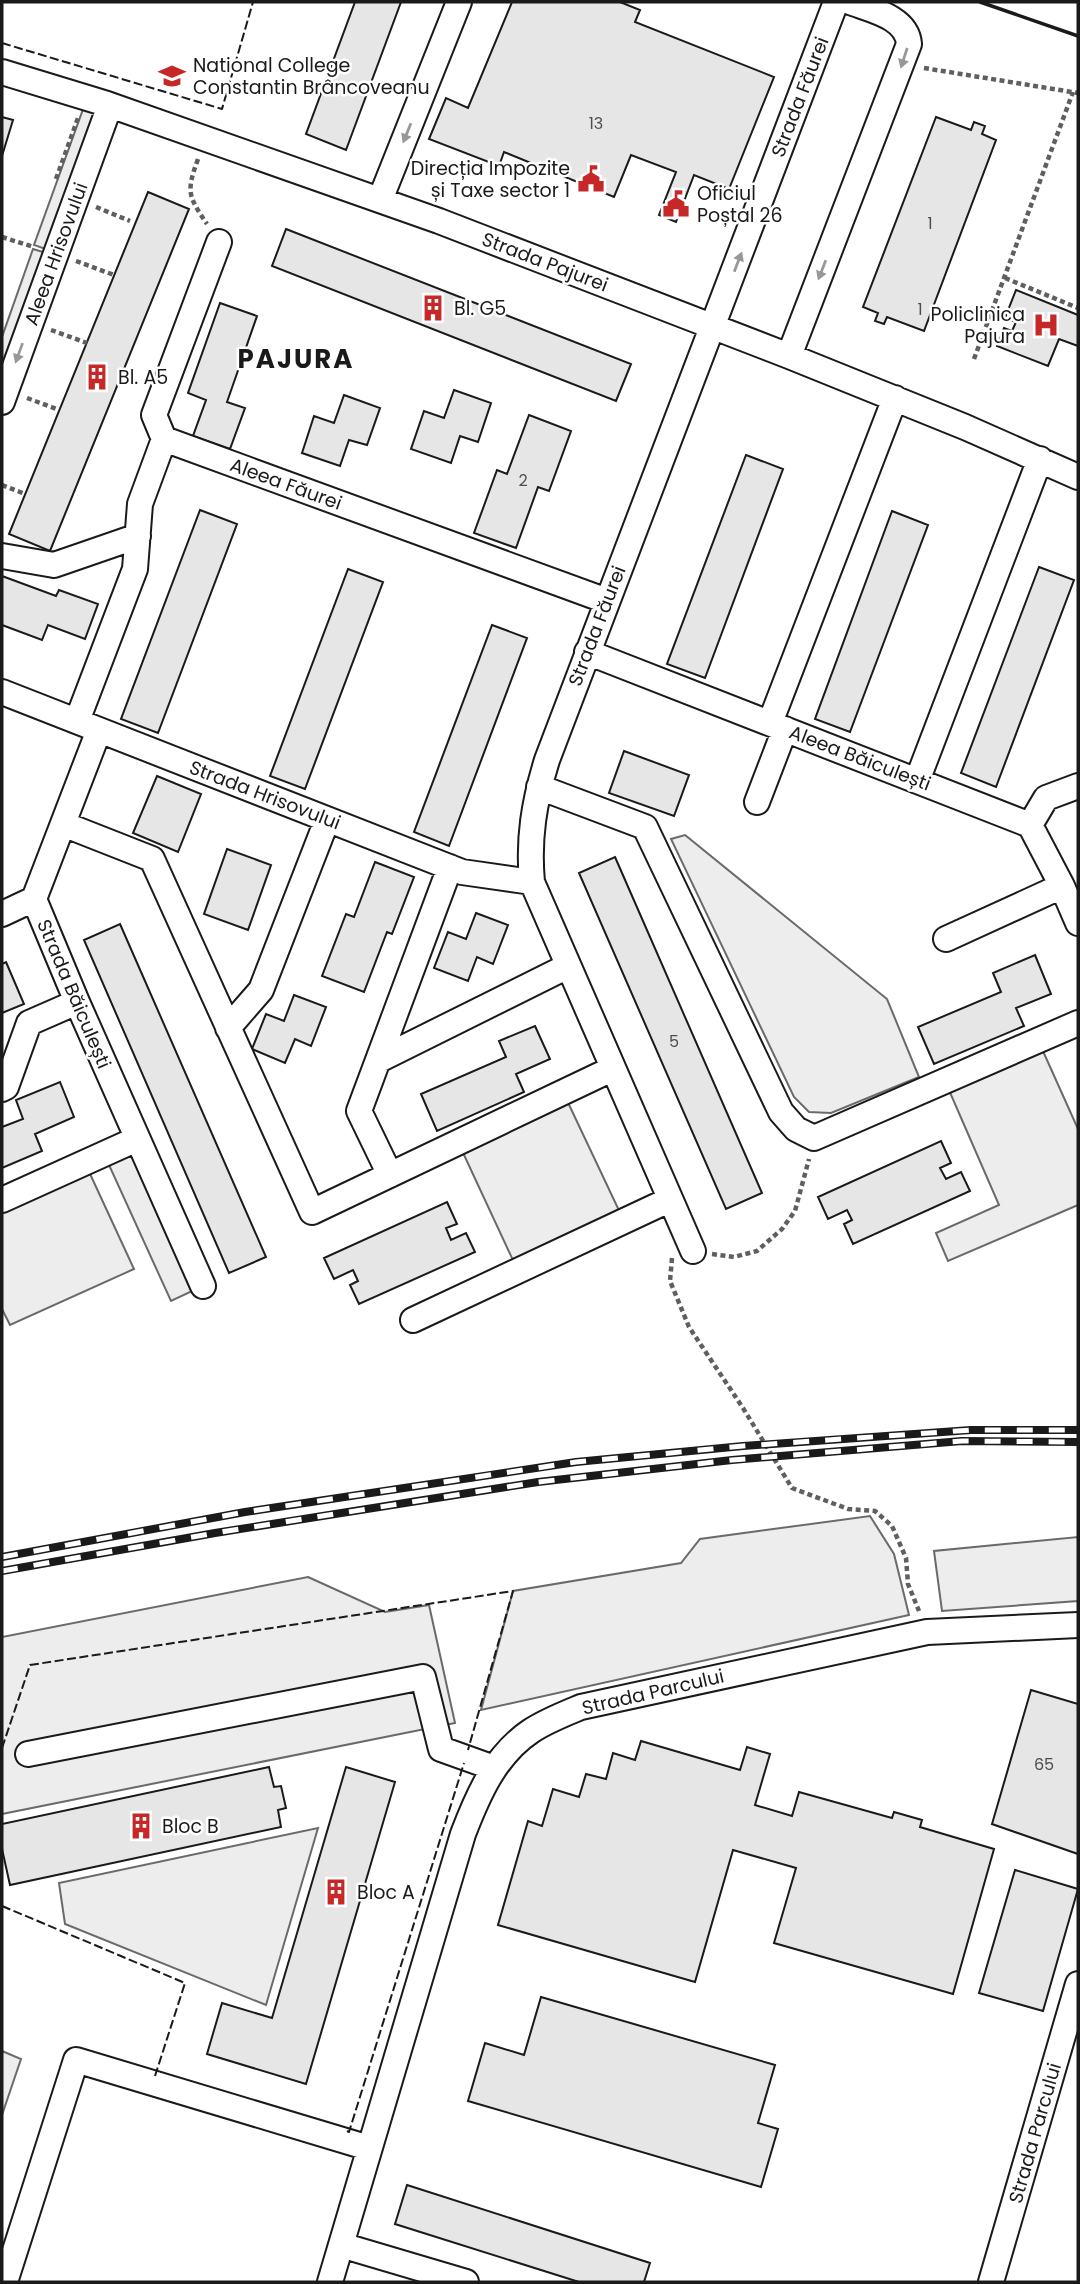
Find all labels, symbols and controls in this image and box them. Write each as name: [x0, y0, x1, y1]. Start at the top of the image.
street label: Strada Făurei: [765, 33, 835, 161]
one-way arrow: [899, 47, 909, 68]
place label: National College Constantin Brâncoveanu: [193, 52, 430, 101]
school or university icon: National College Constantin Brâncoveanu: [157, 61, 187, 91]
house number: 13: [589, 112, 603, 135]
one-way arrow: [401, 123, 412, 144]
place label: Direcția Impozite și Taxe sector 1: [411, 155, 570, 204]
public building icon: Direcția Impozite și Taxe sector 1: [576, 164, 606, 194]
street label: Aleea Hrisovului: [18, 179, 94, 329]
place label: Oficiul Poștal 26: [697, 180, 783, 229]
public building icon: Oficiul Poștal 26: [661, 189, 691, 219]
house number: 1: [927, 212, 933, 235]
street label: Strada Pajurei: [478, 226, 612, 298]
one-way arrow: [732, 252, 743, 273]
one-way arrow: [817, 259, 828, 280]
building icon: Bl. G5: [418, 293, 448, 323]
place label: Bl. G5: [454, 295, 506, 322]
house number: 1: [917, 298, 923, 321]
place label: Policlinica Pajura: [930, 301, 1025, 350]
hospital icon: Policlinica Pajura: [1031, 310, 1061, 340]
district label: PAJURA: [238, 341, 354, 377]
one-way arrow: [14, 343, 25, 364]
building icon: Bl. A5: [82, 362, 112, 392]
place label: Bl. A5: [118, 364, 168, 391]
street label: Aleea Făurei: [226, 451, 346, 517]
house number: 2: [518, 469, 528, 492]
street label: Strada Făurei: [562, 562, 632, 690]
street label: Aleea Băiculești: [785, 719, 935, 797]
street label: Strada Hrisovului: [185, 754, 345, 836]
street label: Strada Băiculești: [30, 915, 118, 1073]
house number: 5: [669, 1030, 679, 1053]
street label: Strada Parcului: [579, 1663, 727, 1721]
house number: 65: [1034, 1753, 1054, 1776]
building icon: Bloc B: [126, 1811, 156, 1841]
place label: Bloc B: [162, 1813, 219, 1840]
building icon: Bloc A: [321, 1877, 351, 1907]
place label: Bloc A: [357, 1879, 415, 1906]
street label: Strada Parcului: [1002, 2060, 1068, 2206]

